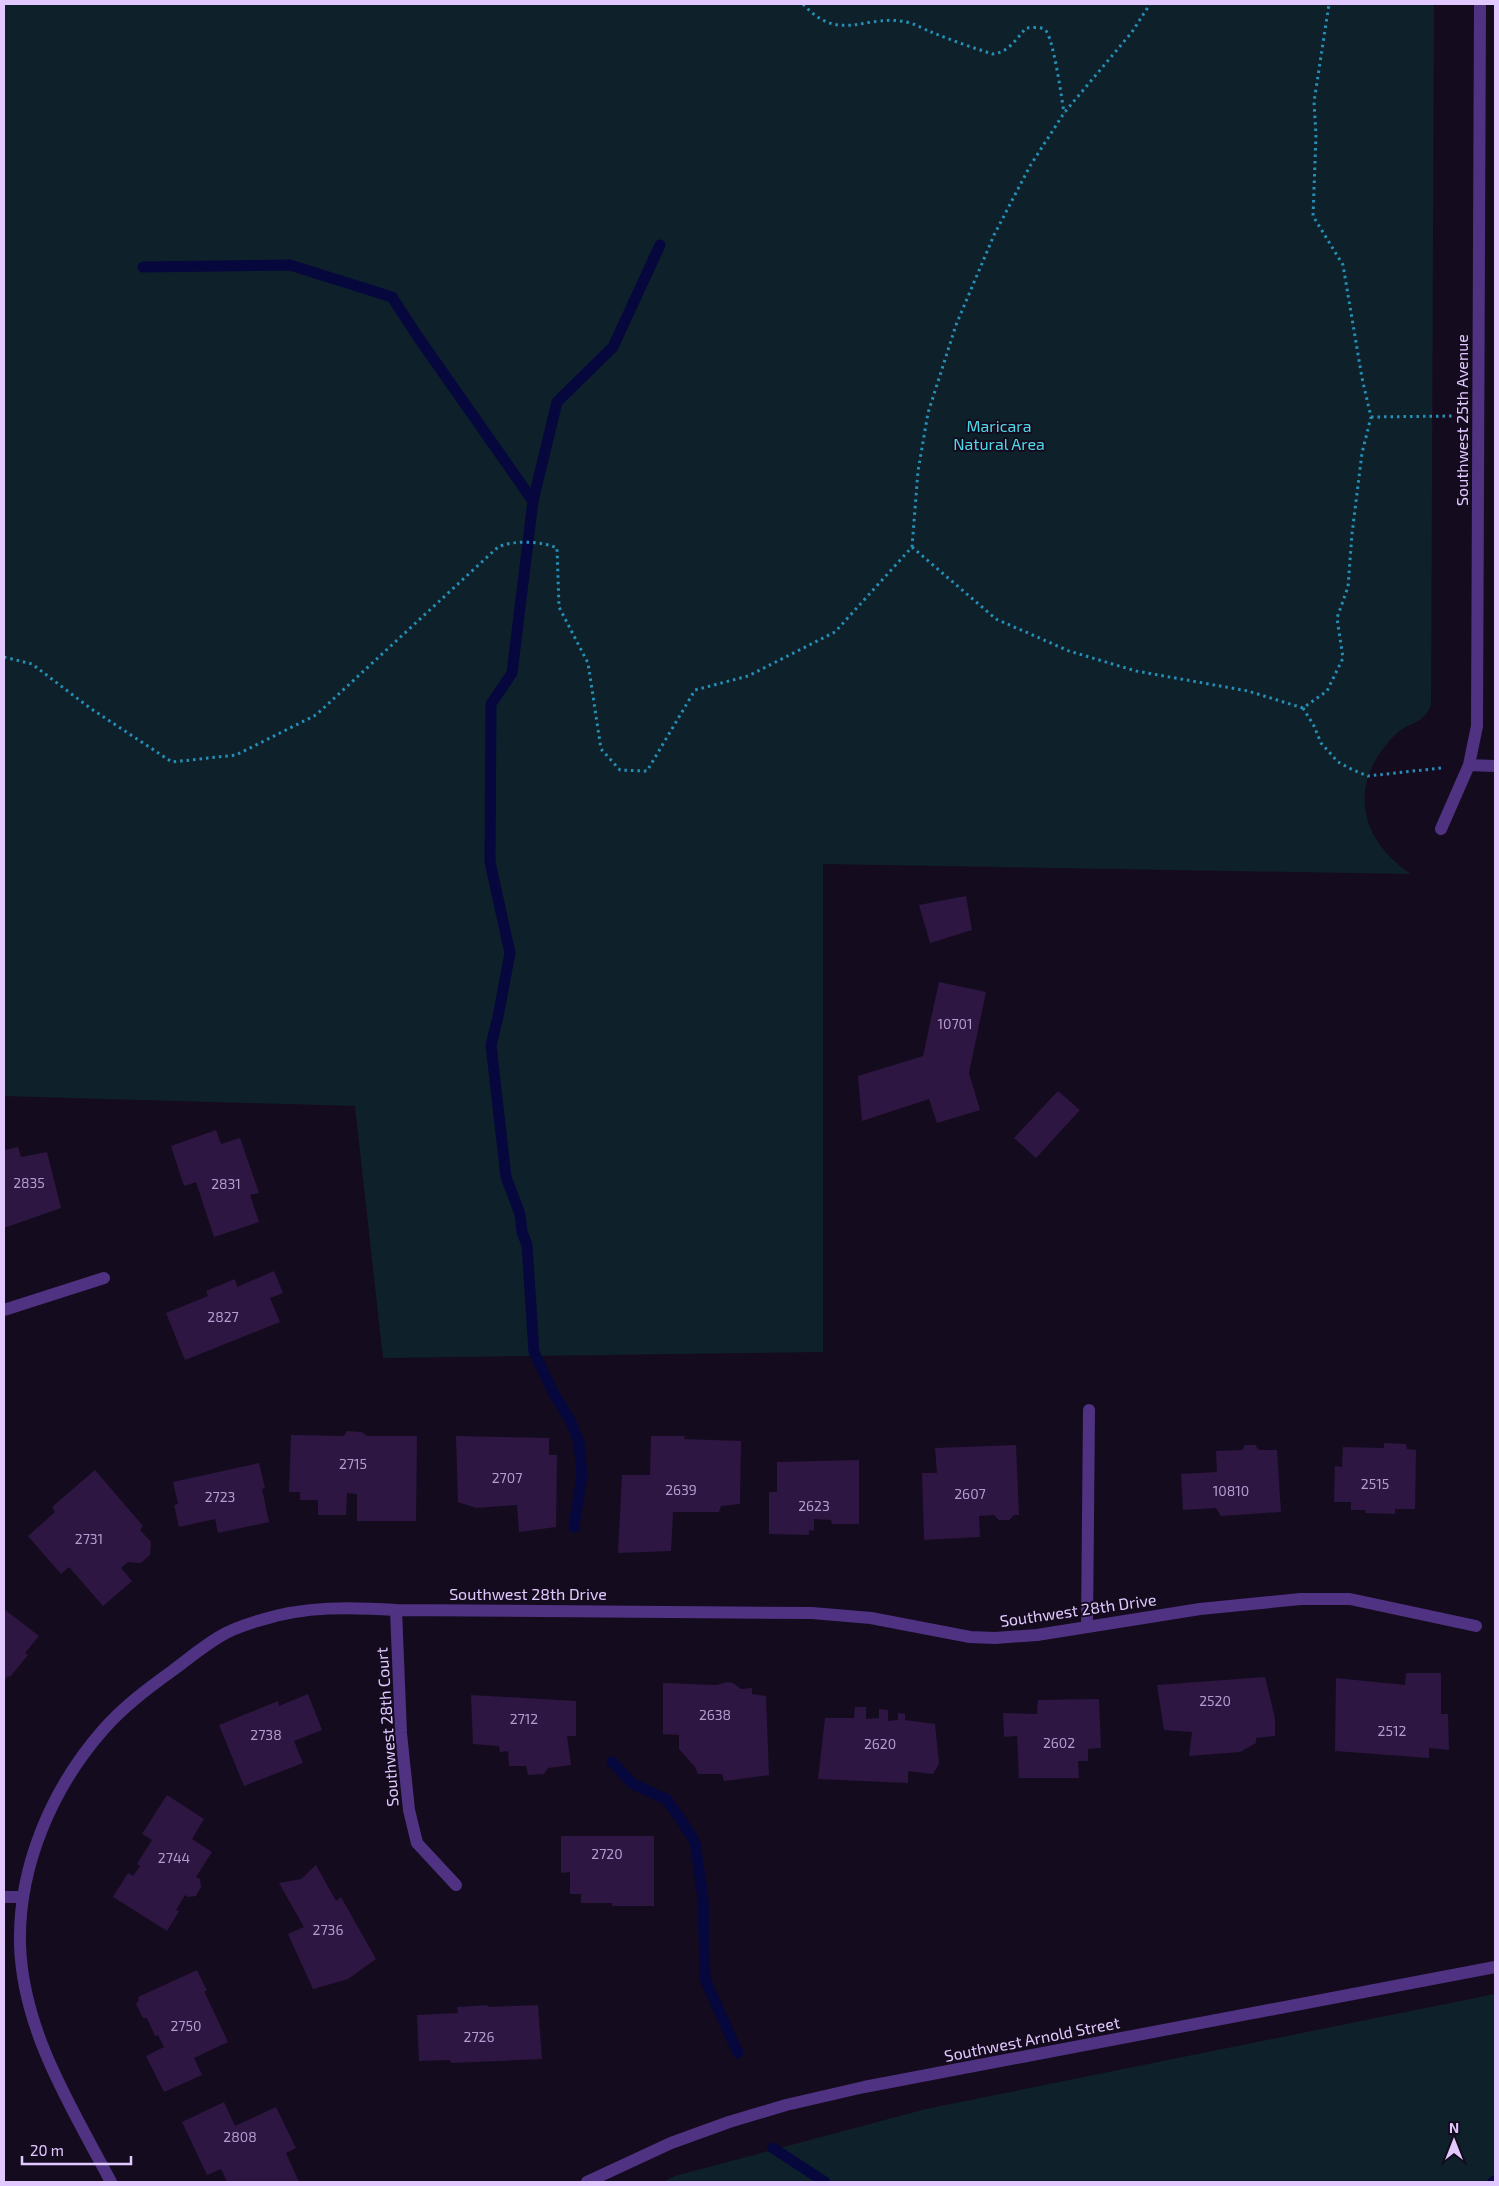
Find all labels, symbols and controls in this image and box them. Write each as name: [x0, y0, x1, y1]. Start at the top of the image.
street label: Southwest 25th Avenue: [1452, 334, 1471, 506]
park label: Maricara Natural Area: [953, 416, 1045, 453]
house number: 10701: [937, 1015, 973, 1032]
house number: 2835: [13, 1174, 45, 1191]
house number: 2831: [211, 1175, 241, 1192]
house number: 2827: [207, 1308, 239, 1325]
house number: 2715: [339, 1455, 367, 1472]
house number: 2707: [492, 1469, 522, 1486]
house number: 2515: [1361, 1475, 1389, 1492]
house number: 2639: [665, 1481, 697, 1498]
house number: 10810: [1213, 1482, 1249, 1499]
house number: 2607: [954, 1485, 986, 1502]
house number: 2723: [205, 1488, 235, 1505]
house number: 2623: [798, 1497, 830, 1514]
house number: 2731: [75, 1530, 103, 1547]
street label: Southwest 28th Drive: [449, 1584, 607, 1603]
street label: Southwest 28th Drive: [999, 1589, 1157, 1630]
street label: Southwest 28th Court: [371, 1647, 402, 1807]
house number: 2520: [1199, 1692, 1231, 1709]
house number: 2638: [699, 1706, 731, 1723]
house number: 2712: [510, 1710, 538, 1727]
house number: 2512: [1378, 1722, 1407, 1739]
house number: 2738: [250, 1726, 282, 1743]
house number: 2602: [1043, 1734, 1075, 1751]
house number: 2620: [864, 1735, 896, 1752]
house number: 2720: [591, 1845, 623, 1862]
house number: 2744: [158, 1849, 190, 1866]
house number: 2736: [313, 1921, 343, 1938]
street label: Southwest Arnold Street: [943, 2012, 1121, 2065]
house number: 2750: [171, 2017, 201, 2034]
house number: 2726: [464, 2028, 494, 2045]
north arrow: [1429, 2116, 1479, 2166]
text: N: [1449, 2119, 1459, 2136]
house number: 2808: [223, 2128, 257, 2145]
scale bar: [22, 2134, 131, 2166]
text: 20 m: [30, 2141, 64, 2159]

